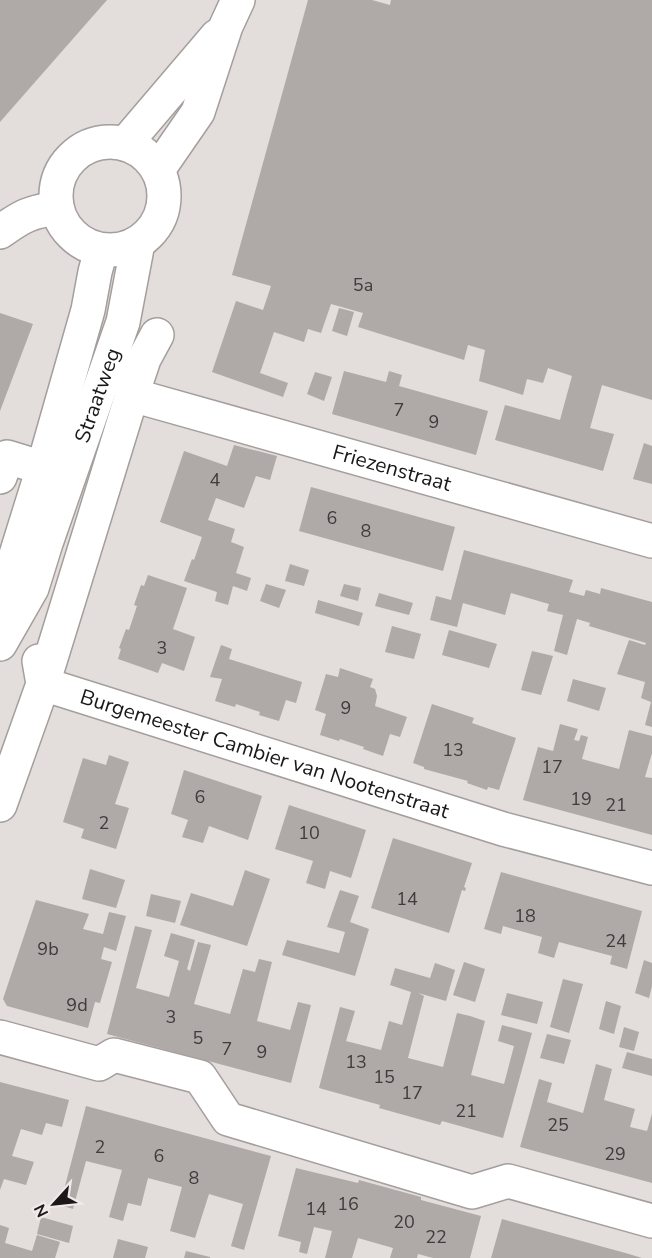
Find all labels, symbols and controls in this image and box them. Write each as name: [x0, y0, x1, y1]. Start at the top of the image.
house number: 5a: [353, 273, 373, 297]
street label: Straatweg: [68, 344, 127, 446]
house number: 7: [394, 398, 404, 422]
house number: 9: [429, 410, 439, 434]
street label: Friezenstraat: [329, 438, 455, 498]
house number: 4: [210, 468, 221, 492]
house number: 6: [327, 506, 337, 530]
house number: 8: [361, 519, 371, 543]
house number: 3: [157, 636, 167, 660]
street label: Burgemeester Cambier van Nootenstraat: [77, 683, 453, 825]
house number: 9: [341, 696, 351, 720]
house number: 13: [442, 738, 464, 762]
house number: 17: [541, 755, 563, 779]
house number: 6: [195, 785, 205, 809]
house number: 19: [570, 787, 592, 811]
house number: 21: [605, 793, 627, 817]
house number: 2: [99, 811, 109, 835]
house number: 10: [298, 821, 320, 845]
house number: 14: [396, 887, 418, 911]
house number: 18: [514, 904, 536, 928]
house number: 24: [605, 929, 627, 953]
house number: 9b: [37, 937, 59, 961]
house number: 9d: [66, 993, 88, 1017]
house number: 3: [166, 1005, 176, 1029]
house number: 5: [193, 1026, 203, 1050]
house number: 7: [222, 1037, 232, 1061]
house number: 9: [257, 1040, 267, 1064]
house number: 13: [345, 1050, 367, 1074]
house number: 15: [373, 1065, 395, 1089]
house number: 17: [401, 1081, 423, 1105]
house number: 21: [455, 1099, 477, 1123]
house number: 25: [547, 1113, 569, 1137]
house number: 2: [95, 1135, 105, 1159]
house number: 29: [604, 1142, 626, 1166]
house number: 6: [154, 1144, 164, 1168]
house number: 8: [189, 1166, 199, 1190]
north arrow: [24, 1174, 84, 1234]
house number: 16: [337, 1192, 359, 1216]
house number: 14: [305, 1197, 327, 1221]
text: N: [29, 1200, 54, 1221]
house number: 20: [393, 1210, 415, 1234]
house number: 22: [425, 1225, 447, 1249]

